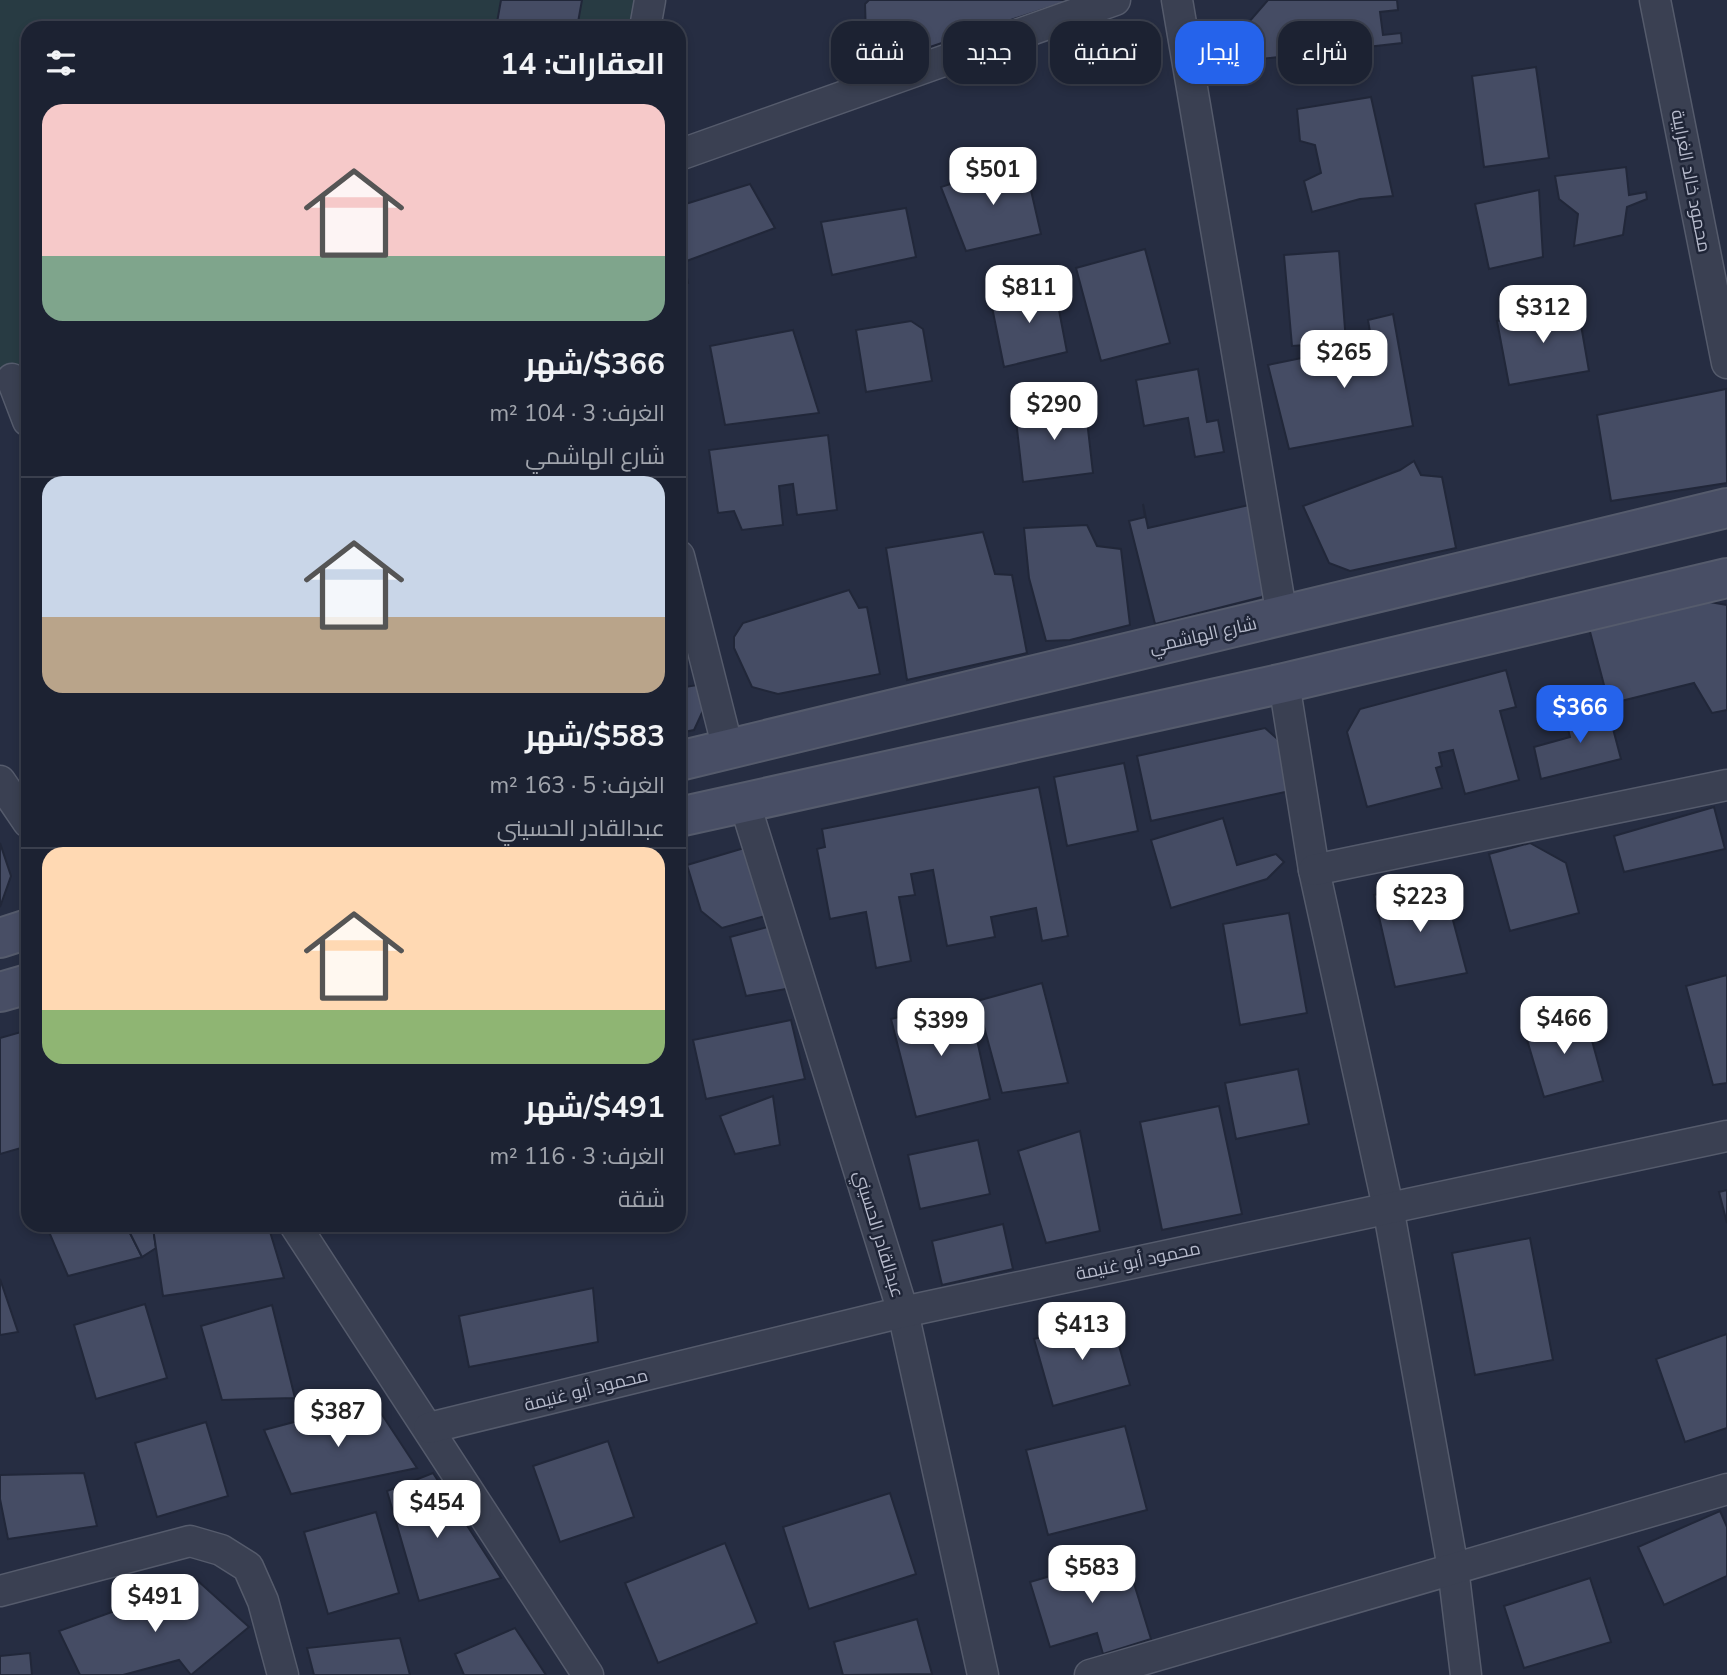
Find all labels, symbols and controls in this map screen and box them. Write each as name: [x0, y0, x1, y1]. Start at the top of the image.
chip: شقة: [831, 21, 929, 84]
chip: جديد: [943, 21, 1036, 84]
chip: تصفية: [1050, 21, 1161, 84]
chip: إيجار: [1175, 21, 1264, 84]
chip: شراء: [1278, 21, 1372, 84]
icon: filters: [42, 44, 80, 82]
text: العقارات: 14: [500, 44, 665, 85]
street label: محمود خالد الغرايبة: [1665, 108, 1717, 254]
pin: $501: [952, 148, 1034, 207]
icon: home: [291, 150, 417, 276]
text: $501: [965, 154, 1021, 185]
pin: $811: [988, 266, 1070, 325]
text: $811: [1001, 272, 1057, 303]
pin: $312: [1502, 286, 1584, 345]
text: $312: [1515, 292, 1571, 323]
pin: $265: [1303, 330, 1385, 390]
text: $265: [1316, 337, 1372, 368]
text: $366/شهر: [525, 344, 665, 385]
pin: $290: [1013, 382, 1095, 442]
text: $290: [1026, 389, 1082, 420]
text: الغرف: 3 · 104 m²: [489, 398, 665, 429]
text: شارع الهاشمي: [525, 441, 665, 472]
icon: home: [291, 522, 417, 648]
street label: شارع الهاشمي: [1147, 611, 1259, 661]
pin: $366: [1539, 686, 1621, 745]
text: $366: [1552, 692, 1608, 723]
text: $583/شهر: [525, 716, 665, 757]
text: الغرف: 5 · 163 m²: [489, 770, 665, 801]
text: عبدالقادر الحسيني: [497, 813, 665, 844]
pin: $223: [1379, 874, 1461, 934]
text: $223: [1392, 881, 1448, 912]
icon: home: [291, 893, 417, 1019]
pin: $466: [1523, 996, 1605, 1056]
pin: $399: [900, 998, 982, 1058]
text: $466: [1536, 1003, 1592, 1034]
text: $399: [913, 1005, 969, 1036]
text: $491/شهر: [525, 1087, 665, 1128]
text: الغرف: 3 · 116 m²: [489, 1141, 665, 1172]
street label: عبدالقادر الحسيني: [846, 1168, 910, 1301]
text: شقة: [618, 1184, 665, 1215]
street label: محمود أبو غنيمة: [1074, 1236, 1202, 1286]
pin: $413: [1041, 1302, 1123, 1362]
text: $413: [1054, 1309, 1110, 1340]
street label: محمود أبو غنيمة: [522, 1363, 650, 1417]
pin: $387: [297, 1390, 379, 1449]
text: $387: [310, 1396, 366, 1427]
pin: $454: [396, 1480, 478, 1540]
text: $454: [409, 1487, 465, 1518]
pin: $583: [1051, 1546, 1133, 1605]
text: $583: [1064, 1552, 1120, 1583]
pin: $491: [114, 1574, 196, 1634]
text: $491: [127, 1581, 183, 1612]

